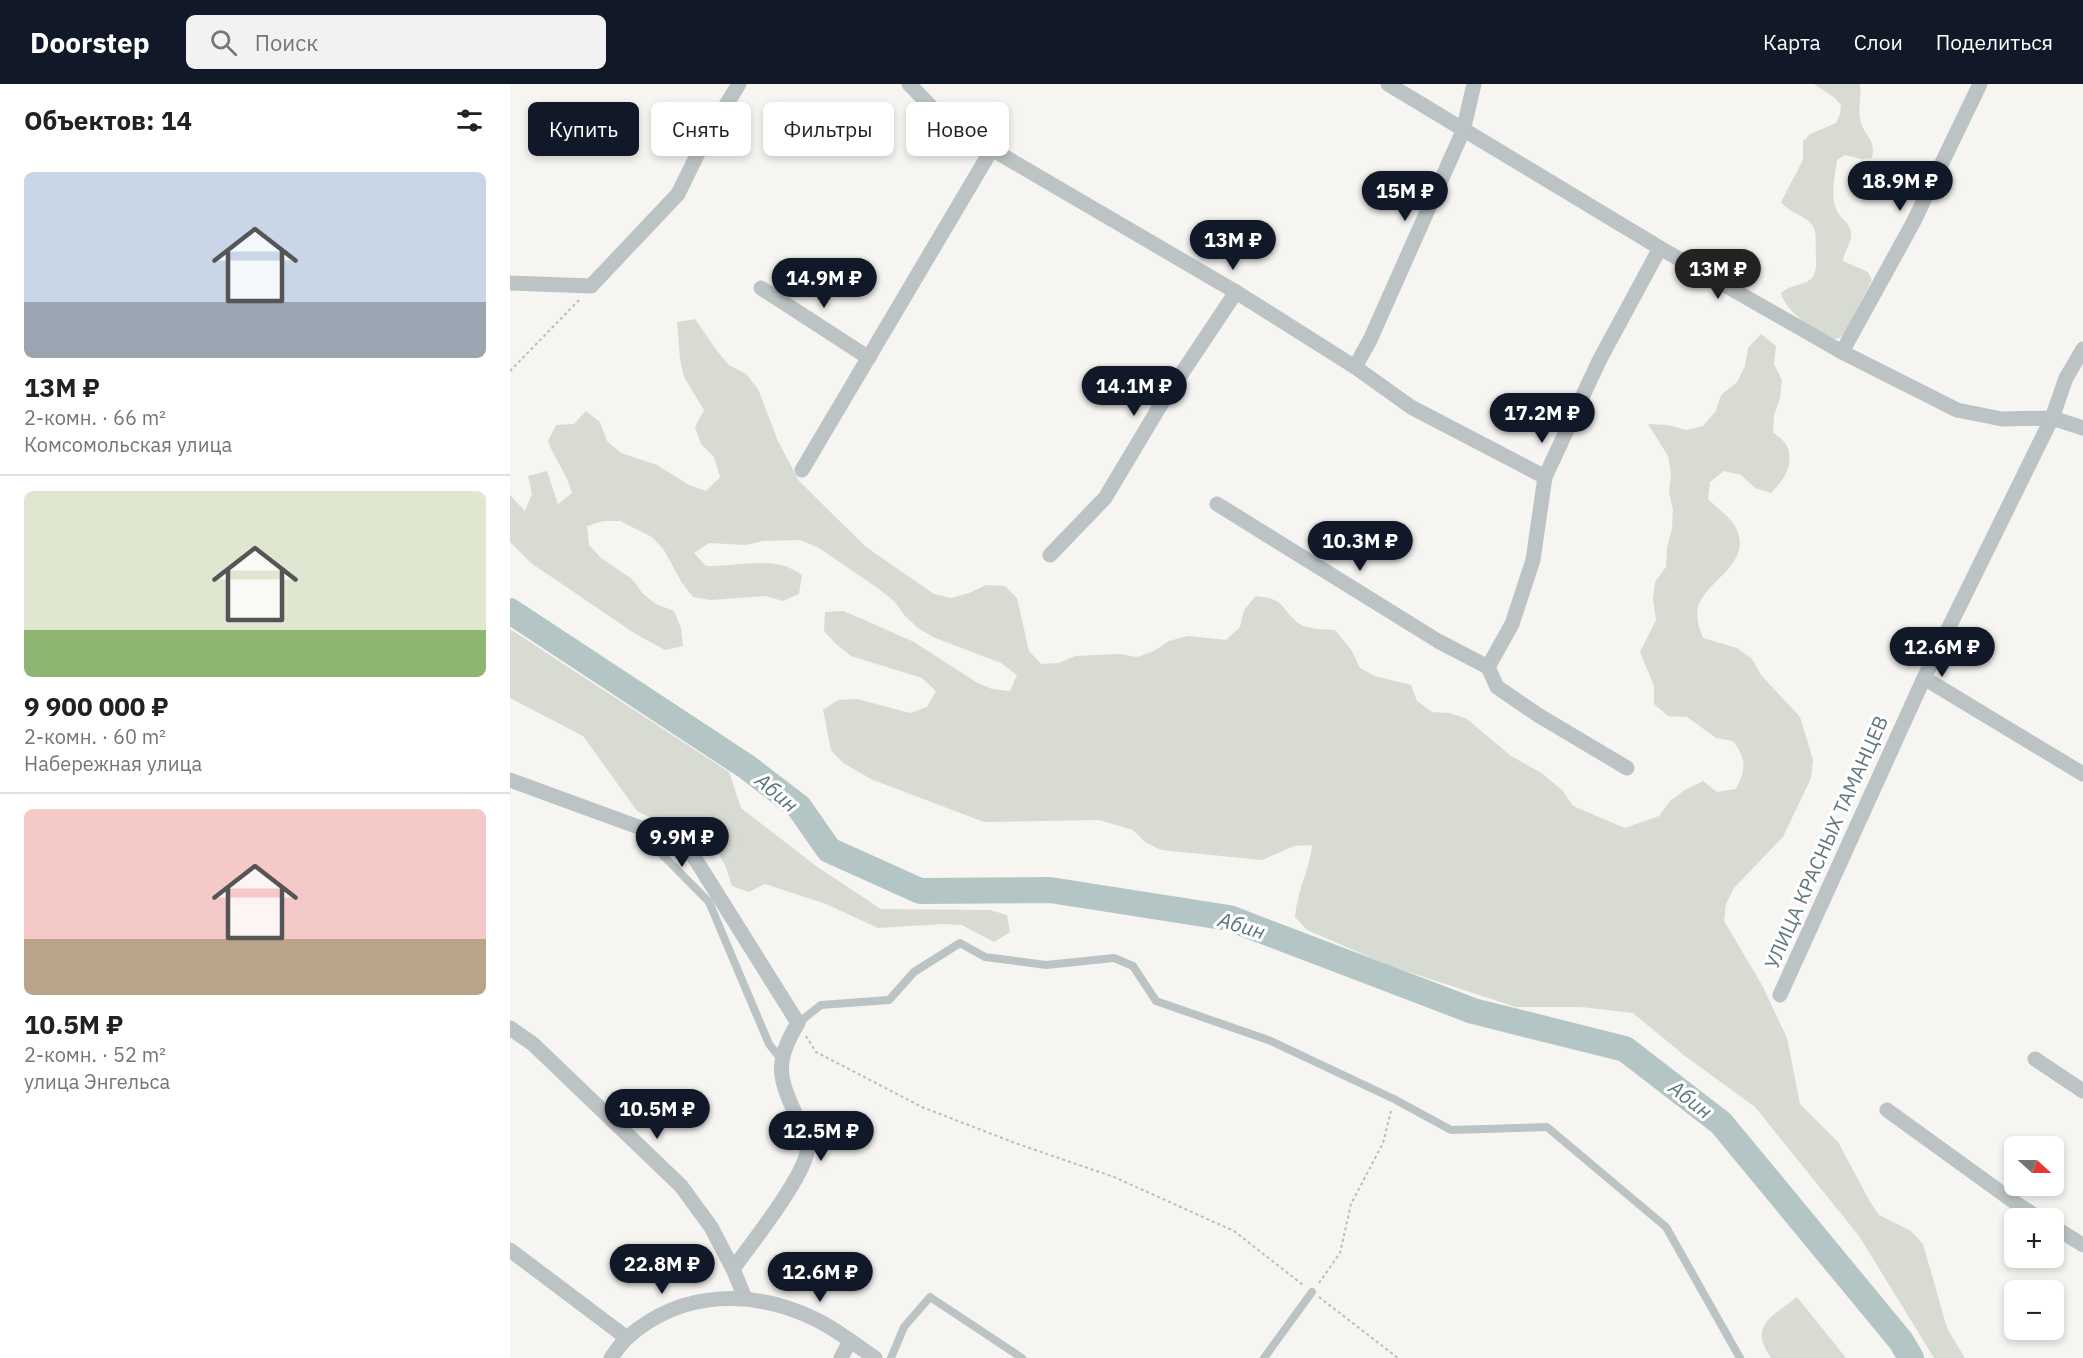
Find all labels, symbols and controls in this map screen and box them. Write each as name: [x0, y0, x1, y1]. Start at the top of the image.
search box: [186, 15, 606, 69]
text: Doorstep: [30, 24, 150, 61]
icon: search: [207, 26, 240, 59]
text: Поиск: [255, 28, 318, 57]
text: Карта: [1763, 28, 1821, 56]
text: Слои: [1854, 28, 1903, 56]
text: Поделиться: [1936, 28, 2053, 56]
chip: Купить: [528, 102, 639, 156]
chip: Снять: [651, 102, 751, 156]
chip: Фильтры: [763, 102, 894, 156]
chip: Новое: [906, 102, 1009, 156]
text: Объектов: 14: [24, 103, 192, 137]
icon: filters: [453, 104, 486, 137]
pin: 18.9M ₽: [1845, 161, 1955, 212]
text: 18.9M ₽: [1862, 167, 1938, 194]
pin: 15M ₽: [1363, 171, 1447, 222]
text: 15M ₽: [1376, 177, 1434, 204]
icon: home: [201, 211, 309, 319]
pin: 13M ₽: [1191, 220, 1275, 271]
text: 13M ₽: [1204, 226, 1262, 253]
pin: 13M ₽: [1676, 249, 1760, 300]
text: 13M ₽: [1689, 255, 1747, 282]
pin: 14.9M ₽: [769, 258, 879, 309]
text: 14.9M ₽: [786, 264, 862, 291]
pin: 14.1M ₽: [1079, 366, 1189, 417]
text: 13M ₽: [24, 370, 100, 404]
text: 14.1M ₽: [1096, 372, 1172, 399]
pin: 17.2M ₽: [1487, 393, 1597, 444]
text: 17.2M ₽: [1504, 399, 1580, 426]
text: 2-комн. · 66 m²: [24, 404, 166, 431]
text: Комсомольская улица: [24, 431, 232, 458]
pin: 10.3M ₽: [1305, 521, 1415, 572]
text: 10.3M ₽: [1322, 527, 1398, 554]
icon: home: [201, 530, 309, 638]
pin: 12.6M ₽: [1887, 627, 1997, 678]
text: 12.6M ₽: [1904, 633, 1980, 660]
text: 9 900 000 ₽: [24, 689, 169, 723]
street label: УЛИЦА КРАСНЫХ ТАМАНЦЕВ: [1758, 711, 1894, 973]
text: 2-комн. · 60 m²: [24, 723, 166, 750]
text: Набережная улица: [24, 750, 202, 777]
water label: Абин: [749, 765, 805, 818]
pin: 9.9M ₽: [633, 817, 731, 868]
text: 9.9M ₽: [650, 823, 714, 850]
icon: home: [201, 848, 309, 956]
water label: Абин: [1214, 904, 1269, 945]
text: 10.5M ₽: [24, 1007, 123, 1041]
text: 2-комн. · 52 m²: [24, 1041, 166, 1068]
text: улица Энгельса: [24, 1068, 170, 1095]
water label: Абин: [1663, 1073, 1719, 1125]
pin: 10.5M ₽: [602, 1089, 712, 1140]
text: 10.5M ₽: [619, 1095, 695, 1122]
pin: 12.5M ₽: [766, 1111, 876, 1162]
text: 12.5M ₽: [783, 1117, 859, 1144]
north arrow: [2004, 1136, 2064, 1196]
map controls: [2004, 1136, 2064, 1340]
button: +: [2004, 1208, 2064, 1268]
pin: 22.8M ₽: [607, 1244, 717, 1295]
text: 22.8M ₽: [624, 1250, 700, 1277]
pin: 12.6M ₽: [765, 1252, 875, 1303]
text: 12.6M ₽: [782, 1258, 858, 1285]
button: −: [2004, 1280, 2064, 1340]

